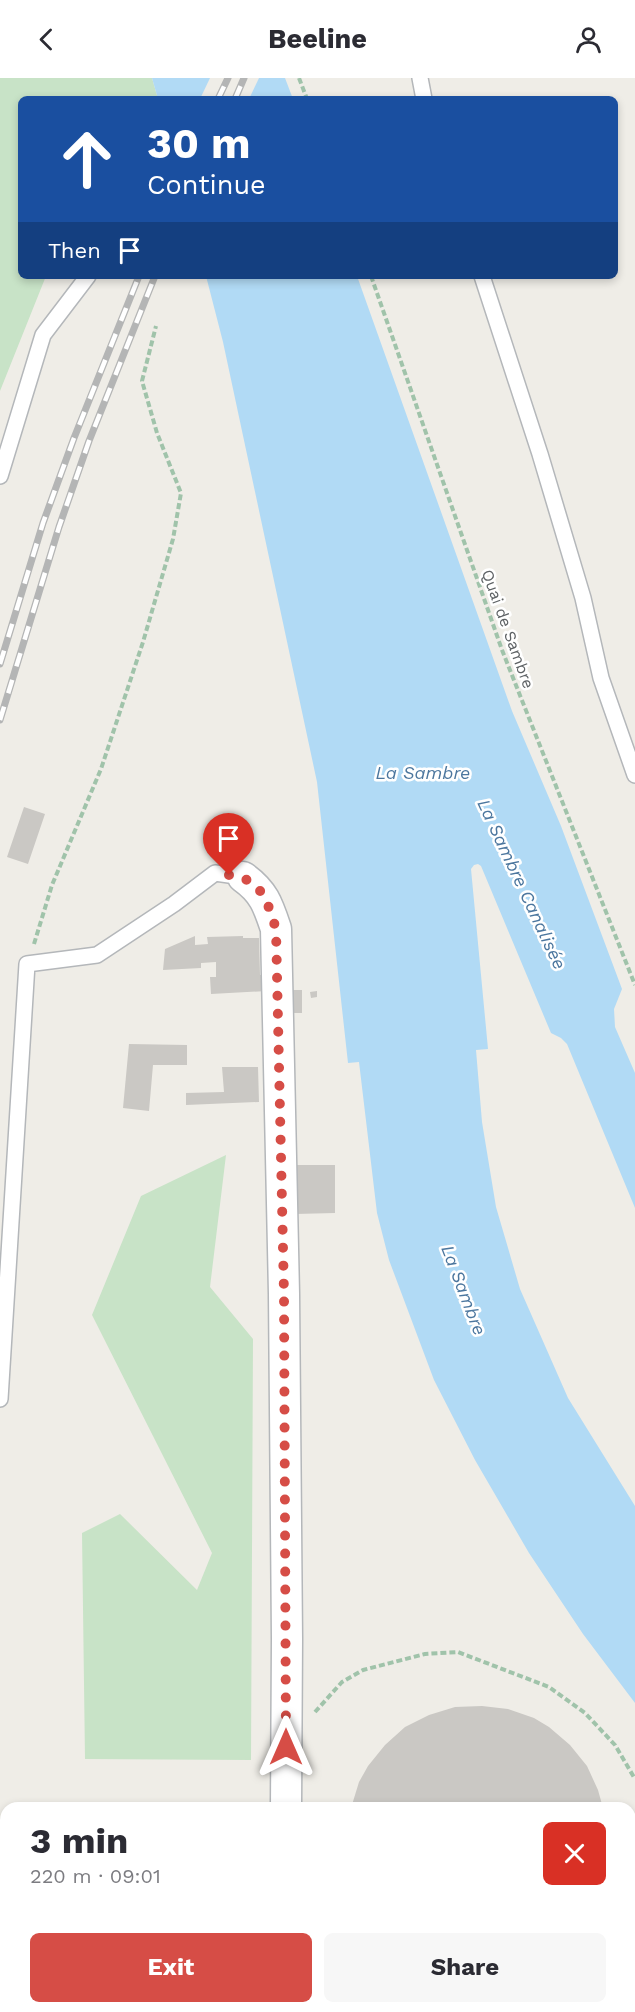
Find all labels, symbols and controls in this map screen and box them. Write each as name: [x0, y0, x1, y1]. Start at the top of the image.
icon: back: [30, 23, 63, 56]
text: Beeline: [268, 23, 367, 55]
icon: person: [572, 23, 605, 56]
text: 30 m: [147, 119, 251, 168]
icon: ahead: [48, 120, 126, 198]
text: Continue: [147, 169, 266, 201]
icon: arrive: [113, 234, 146, 267]
text: Then: [48, 238, 101, 263]
street label: Quai de Sambre: [478, 567, 538, 691]
water label: La Sambre: [376, 762, 470, 783]
water label: La Sambre Canalisée: [473, 796, 571, 972]
pin: [203, 813, 254, 875]
icon: arrive: [212, 822, 245, 855]
water label: La Sambre: [437, 1242, 491, 1338]
position arrow: [254, 1715, 318, 1779]
text: 3 min: [30, 1820, 128, 1862]
button: close: [543, 1822, 606, 1885]
text: 220 m · 09:01: [30, 1864, 161, 1888]
button: Exit: [30, 1933, 312, 2002]
button: Share: [324, 1933, 606, 2002]

